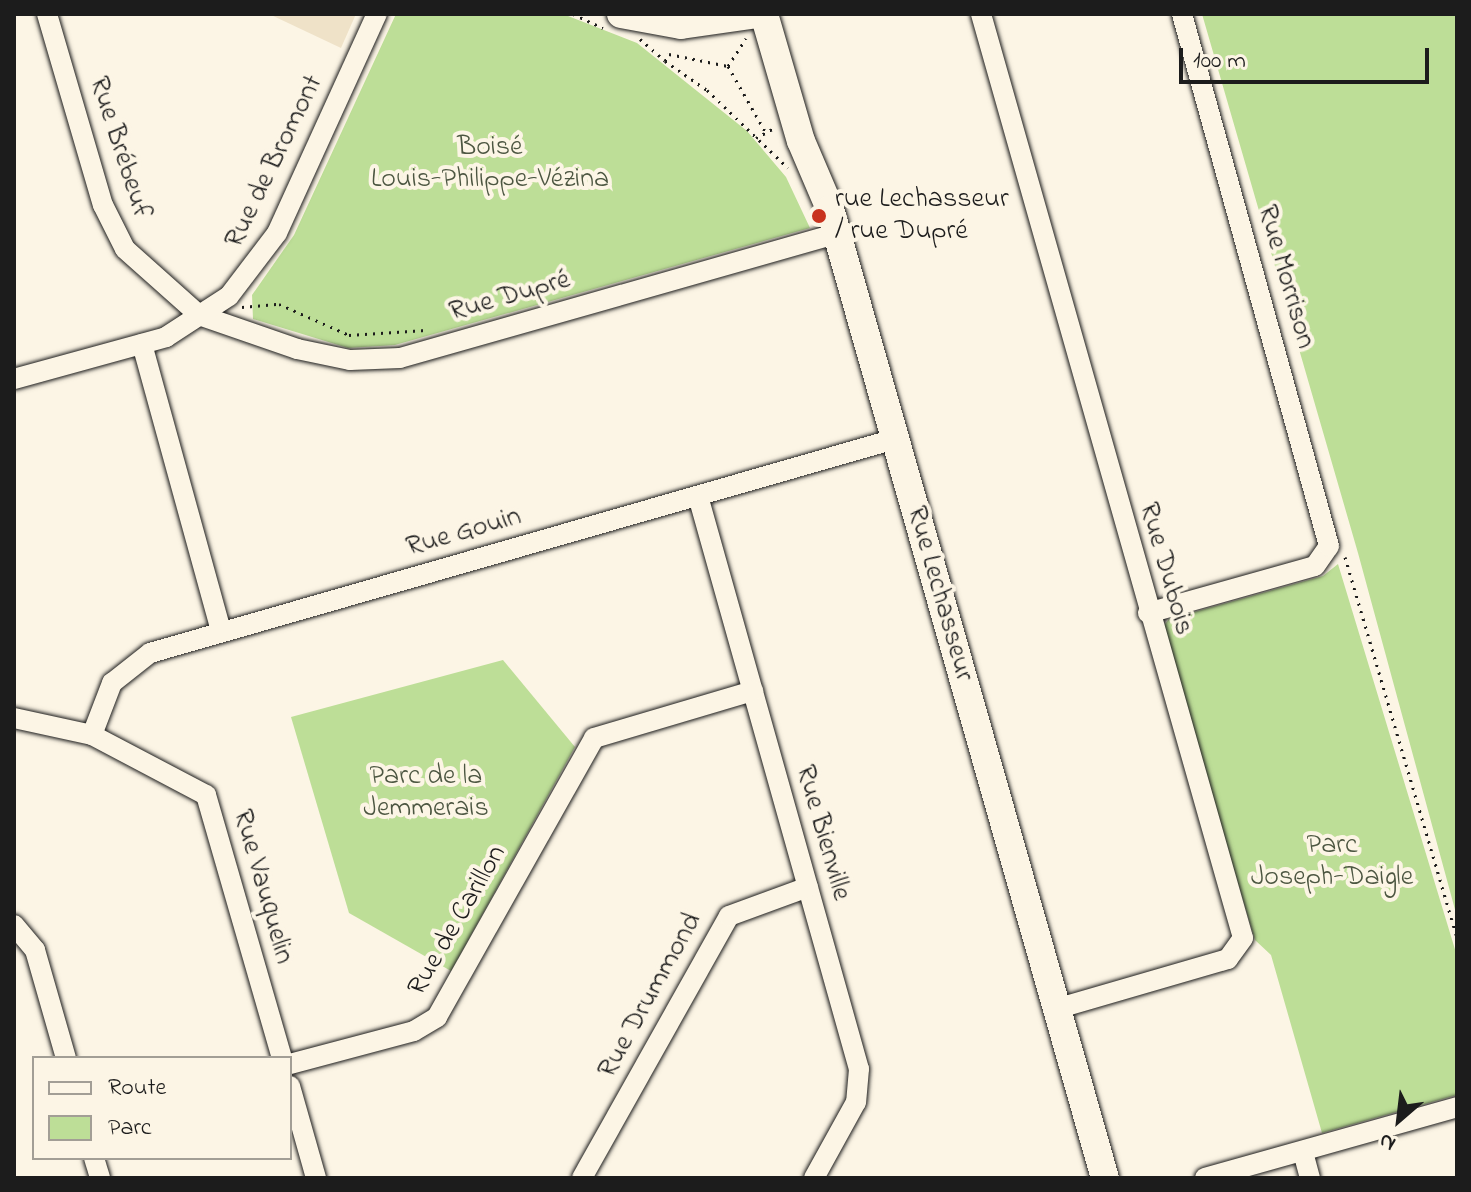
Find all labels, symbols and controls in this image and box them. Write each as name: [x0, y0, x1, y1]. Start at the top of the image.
scale bar: [1183, 32, 1433, 82]
text: 100 m: [1193, 44, 1246, 79]
street label: Rue de Bromont: [219, 70, 331, 254]
street label: Rue Brébeuf: [80, 73, 158, 223]
park label: Boisé Louis-Philippe-Vézina: [371, 131, 609, 197]
place label: rue Lechasseur / rue Dupré: [835, 183, 1009, 249]
street label: Rue Morrison: [1249, 201, 1321, 353]
marker: rue Lechasseur / rue Dupré: [810, 207, 828, 225]
street label: Rue Dupré: [446, 264, 574, 330]
street label: Rue Dubois: [1130, 499, 1200, 639]
street label: Rue Gouin: [403, 501, 525, 565]
street label: Rue Lechasseur: [898, 503, 980, 685]
park label: Parc de la Jemmerais: [363, 760, 489, 826]
street label: Rue Bienville: [787, 762, 857, 904]
street label: Rue Vauquelin: [224, 806, 300, 968]
park label: Parc Joseph-Daigle: [1251, 829, 1413, 895]
street label: Rue de Carillon: [401, 840, 515, 1002]
street label: Rue Drummond: [592, 908, 710, 1084]
legend: [32, 1056, 292, 1160]
text: Route: [108, 1071, 166, 1106]
north arrow: [1359, 1080, 1439, 1160]
text: Parc: [108, 1111, 152, 1146]
text: N: [1374, 1124, 1402, 1159]

